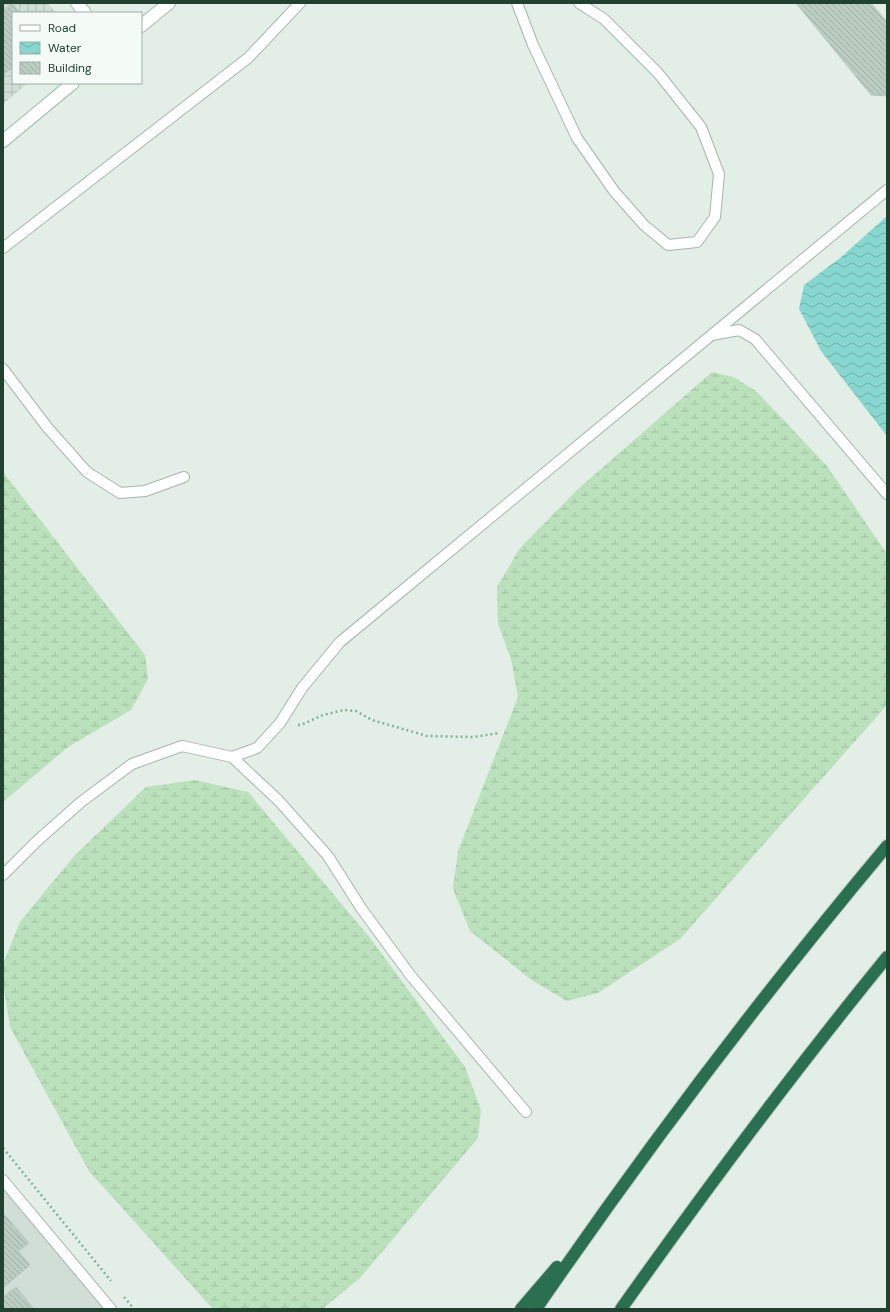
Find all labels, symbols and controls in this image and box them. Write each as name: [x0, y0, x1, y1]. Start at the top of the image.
legend: [12, 12, 142, 84]
text: Road: [48, 20, 76, 36]
text: Water: [48, 40, 82, 56]
text: Building: [48, 60, 92, 76]

